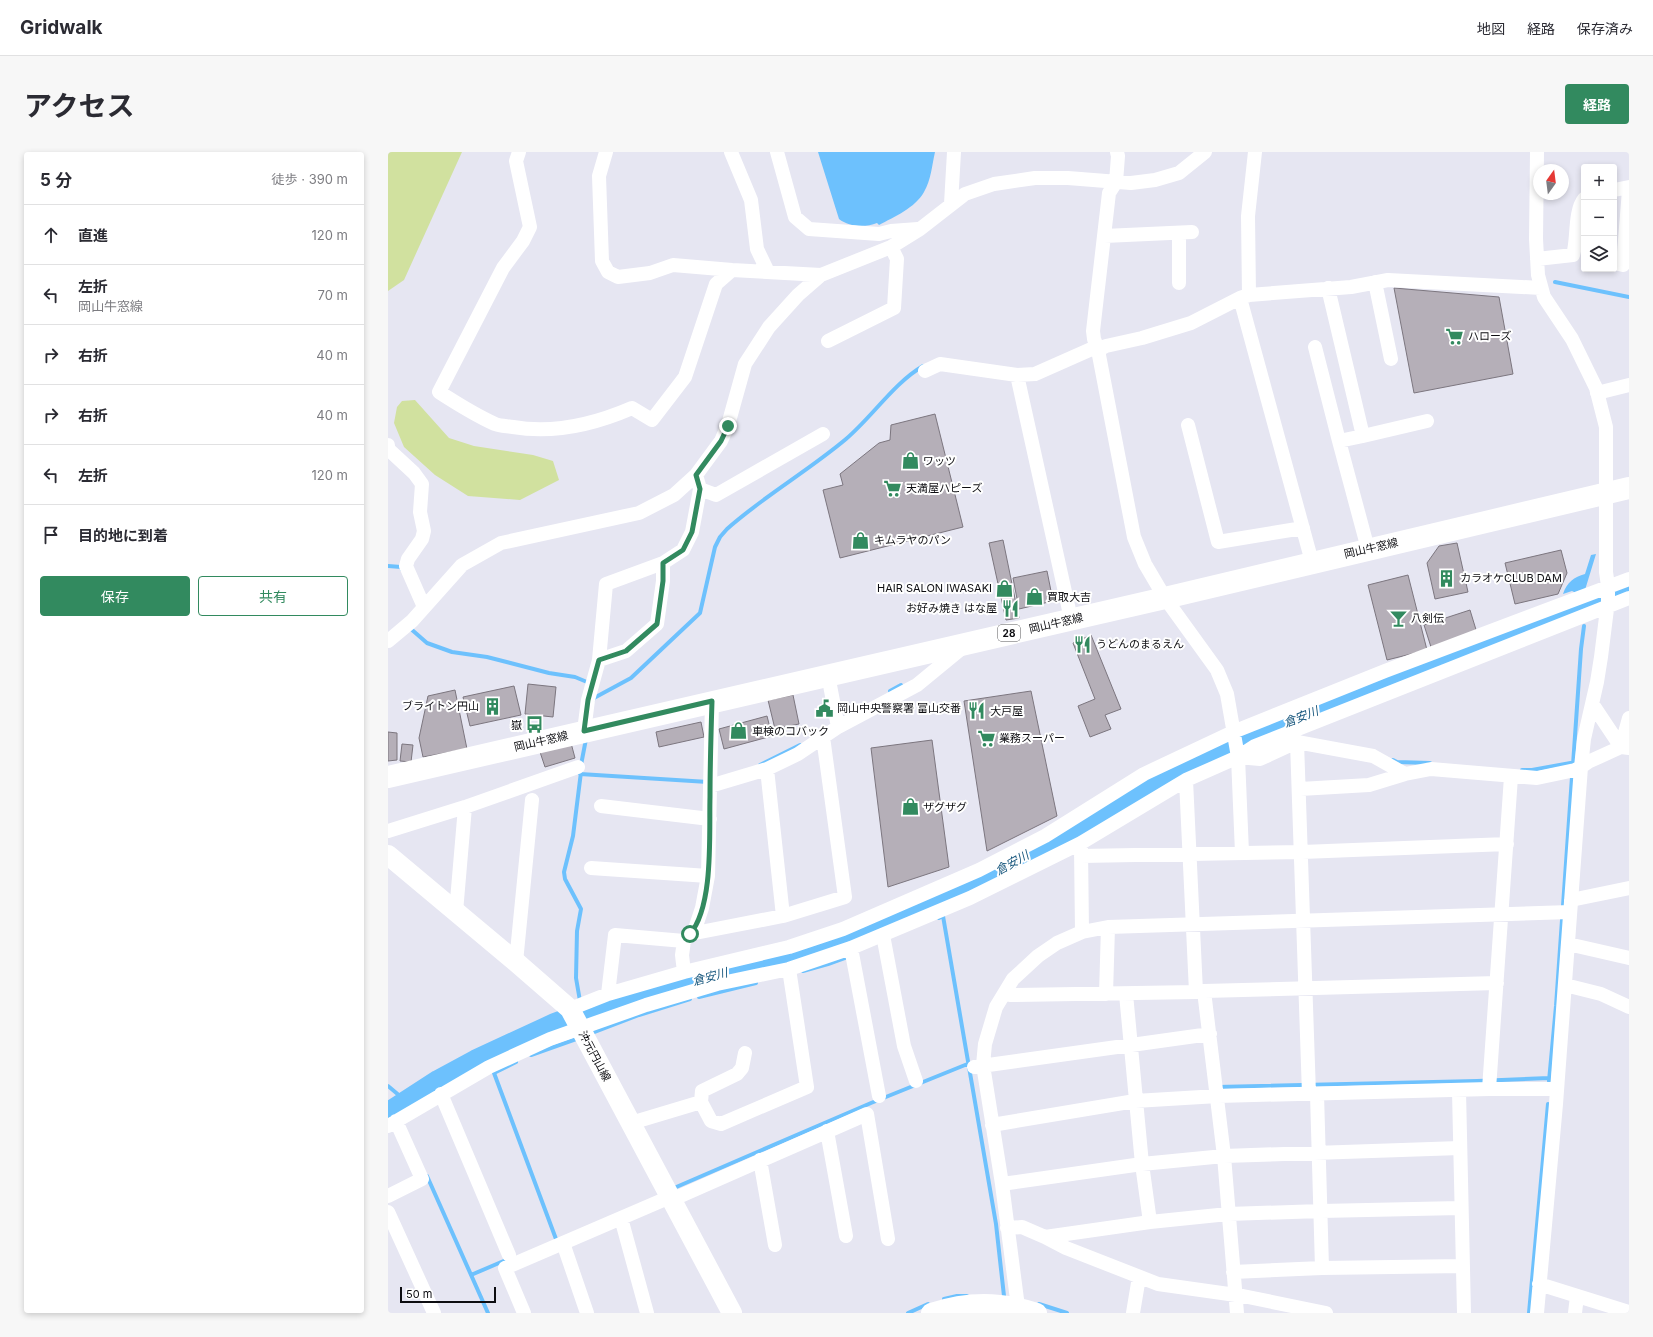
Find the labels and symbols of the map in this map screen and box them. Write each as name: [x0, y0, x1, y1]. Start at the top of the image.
north arrow: [1533, 164, 1569, 200]
supermarket icon: ハローズ: [1445, 326, 1465, 346]
place label: ハローズ: [1468, 329, 1511, 343]
route end: [719, 417, 737, 435]
shop icon: ワッツ: [900, 451, 920, 471]
place label: ワッツ: [923, 454, 956, 468]
supermarket icon: 天満屋ハピーズ: [883, 478, 903, 498]
place label: 天満屋ハピーズ: [906, 481, 982, 495]
shop icon: キムラヤのパン: [851, 530, 871, 550]
place label: キムラヤのパン: [874, 533, 951, 547]
street label: 岡山牛窓線: [1343, 535, 1399, 561]
building icon: カラオケCLUB DAM: [1437, 568, 1457, 588]
place label: カラオケCLUB DAM: [1460, 571, 1562, 585]
shop icon: HAIR SALON IWASAKI: [995, 578, 1015, 598]
place label: HAIR SALON IWASAKI: [877, 581, 992, 595]
shop icon: 買取大吉: [1024, 587, 1044, 607]
place label: 買取大吉: [1047, 590, 1091, 604]
restaurant icon: お好み焼き はな屋: [1000, 598, 1020, 618]
place label: お好み焼き はな屋: [906, 601, 997, 615]
bar icon: 八剣伝: [1388, 608, 1408, 628]
street label: 岡山牛窓線: [1028, 610, 1084, 636]
place label: 八剣伝: [1411, 611, 1444, 625]
road number: 28: [998, 625, 1020, 641]
restaurant icon: うどんのまるえん: [1073, 634, 1093, 654]
place label: うどんのまるえん: [1096, 637, 1184, 651]
building icon: ブライトン円山: [482, 696, 502, 716]
public building icon: 岡山中央警察署 富山交番: [814, 698, 834, 718]
place label: ブライトン円山: [402, 699, 479, 713]
place label: 岡山中央警察署 富山交番: [837, 701, 961, 715]
restaurant icon: 大戸屋: [967, 701, 987, 721]
water label: 倉安川: [1281, 702, 1322, 730]
place label: 大戸屋: [990, 704, 1023, 718]
bus stop icon: 嶽: [525, 715, 545, 735]
place label: 嶽: [511, 718, 522, 732]
shop icon: 車検のコバック: [729, 721, 749, 741]
place label: 車検のコバック: [752, 724, 829, 738]
street label: 岡山牛窓線: [513, 728, 569, 754]
supermarket icon: 業務スーパー: [976, 728, 996, 748]
place label: 業務スーパー: [999, 731, 1065, 745]
shop icon: ザグザグ: [900, 797, 920, 817]
place label: ザグザグ: [923, 800, 967, 814]
water label: 倉安川: [992, 846, 1033, 878]
route start: [681, 925, 699, 943]
water label: 倉安川: [691, 964, 731, 988]
street label: 沖元円山線: [576, 1028, 614, 1084]
scale bar: [400, 1285, 496, 1304]

